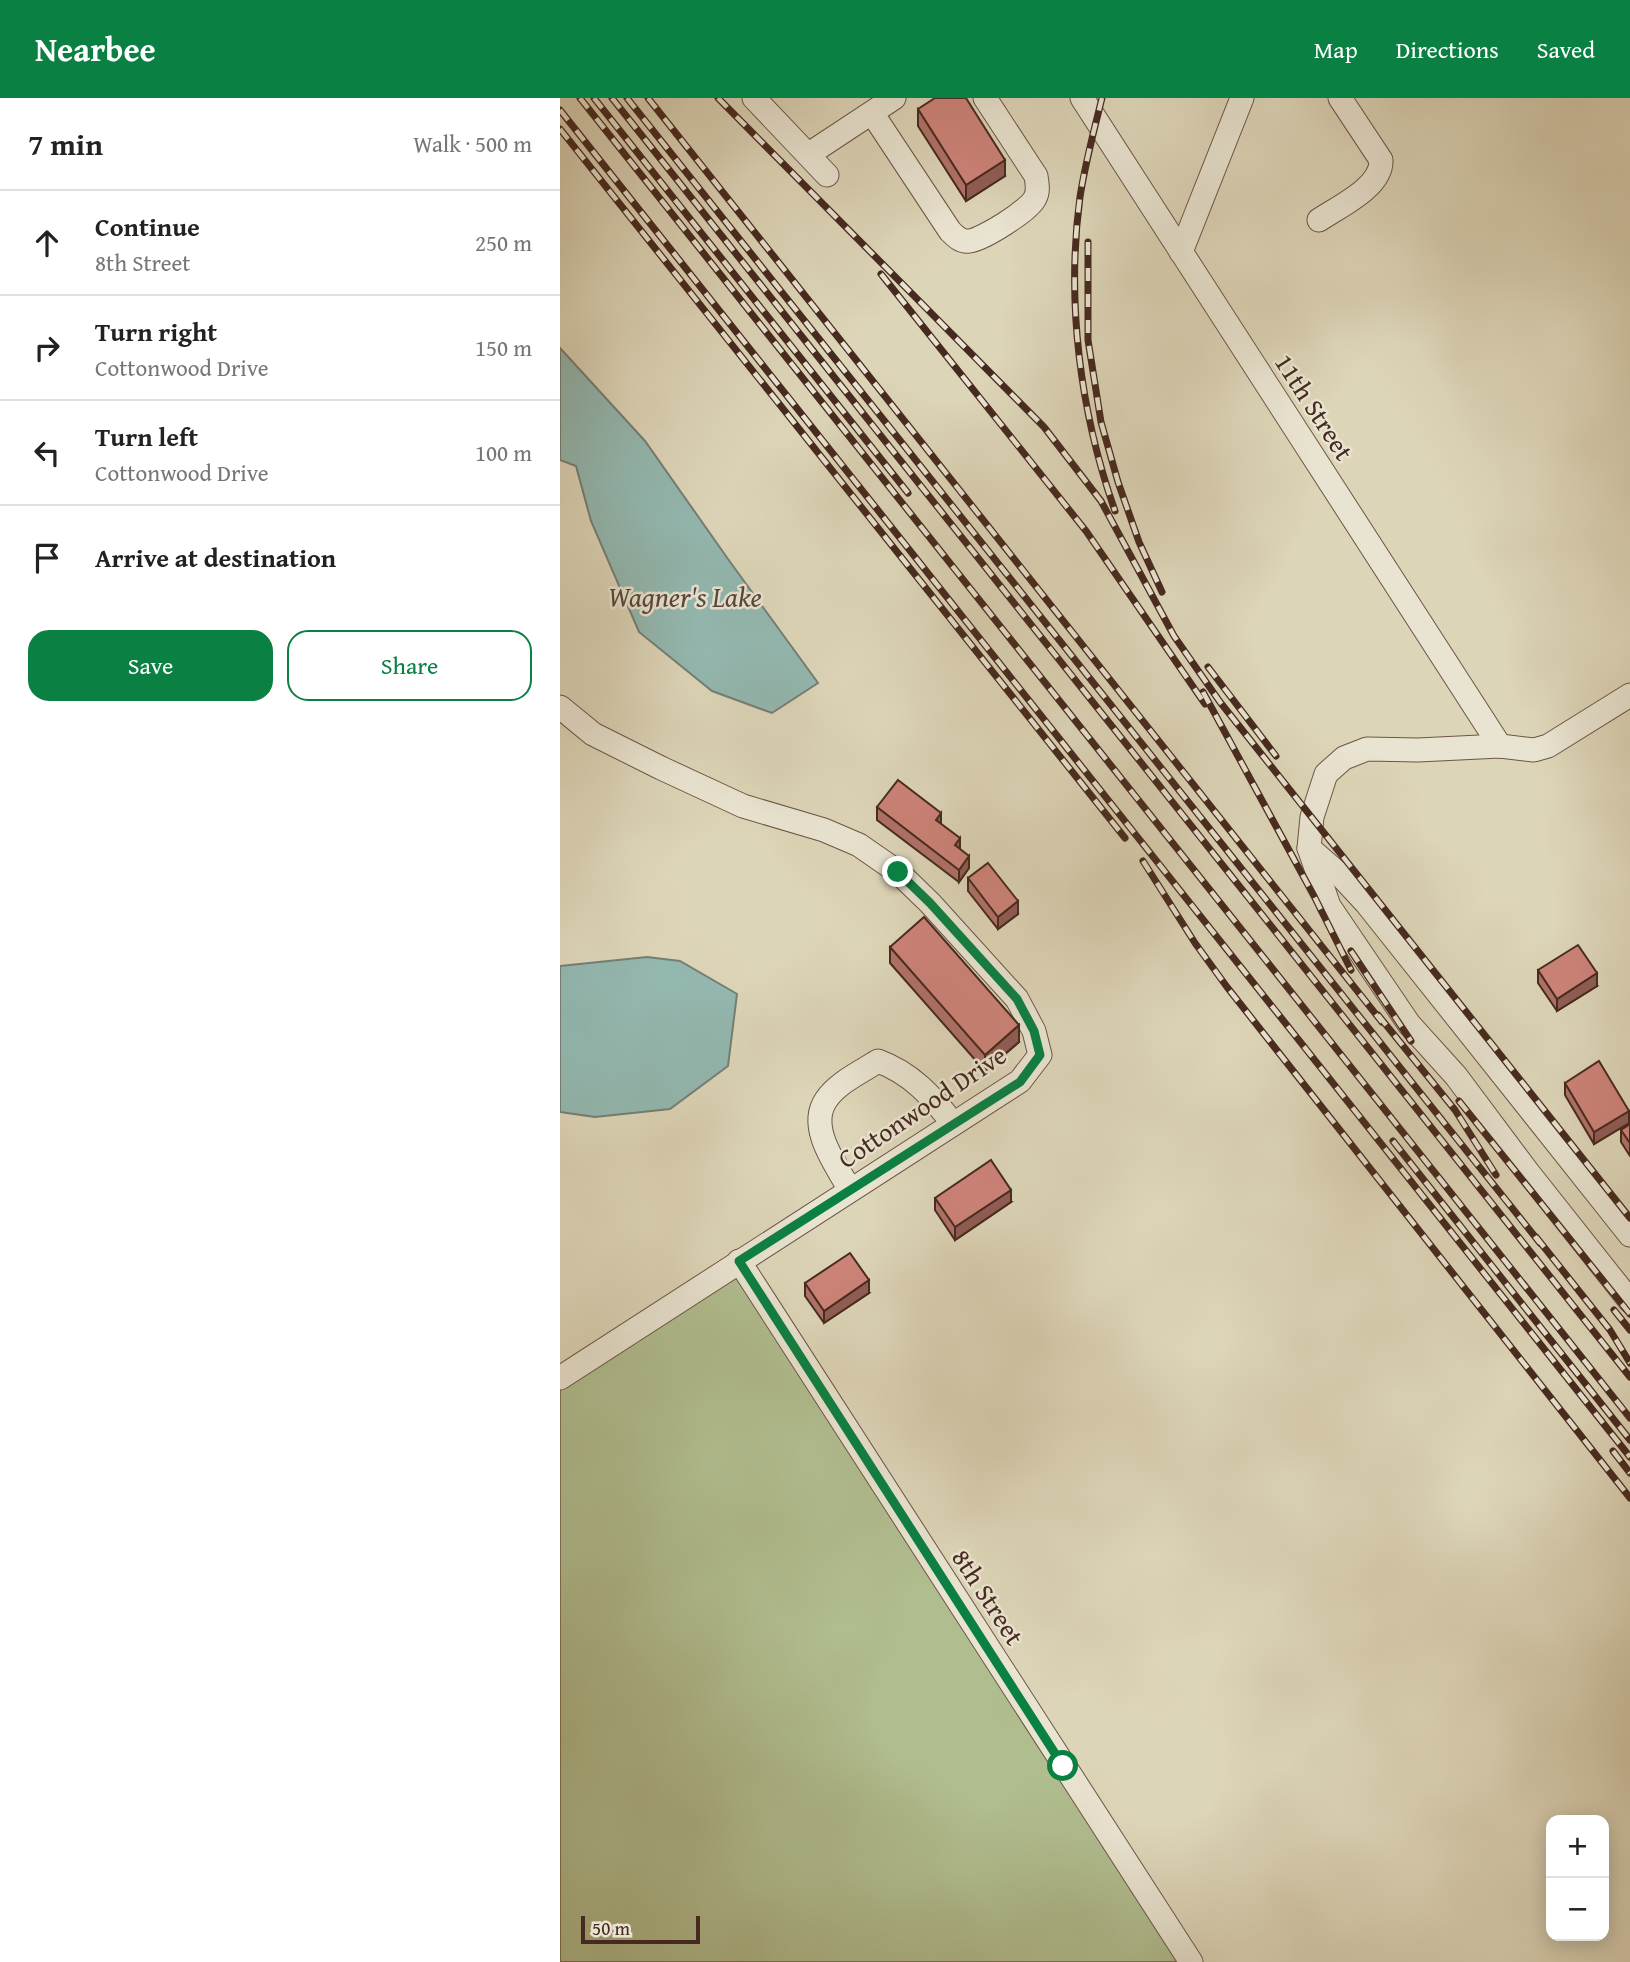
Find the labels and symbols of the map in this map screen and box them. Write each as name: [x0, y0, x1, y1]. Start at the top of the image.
street label: 11th Street: [1265, 346, 1364, 468]
water label: Wagner's Lake: [608, 576, 762, 617]
route end: [882, 856, 913, 887]
street label: Cottonwood Drive: [830, 1036, 1014, 1178]
street label: 8th Street: [943, 1541, 1034, 1653]
route start: [1047, 1750, 1078, 1781]
scale bar: [581, 1913, 700, 1945]

